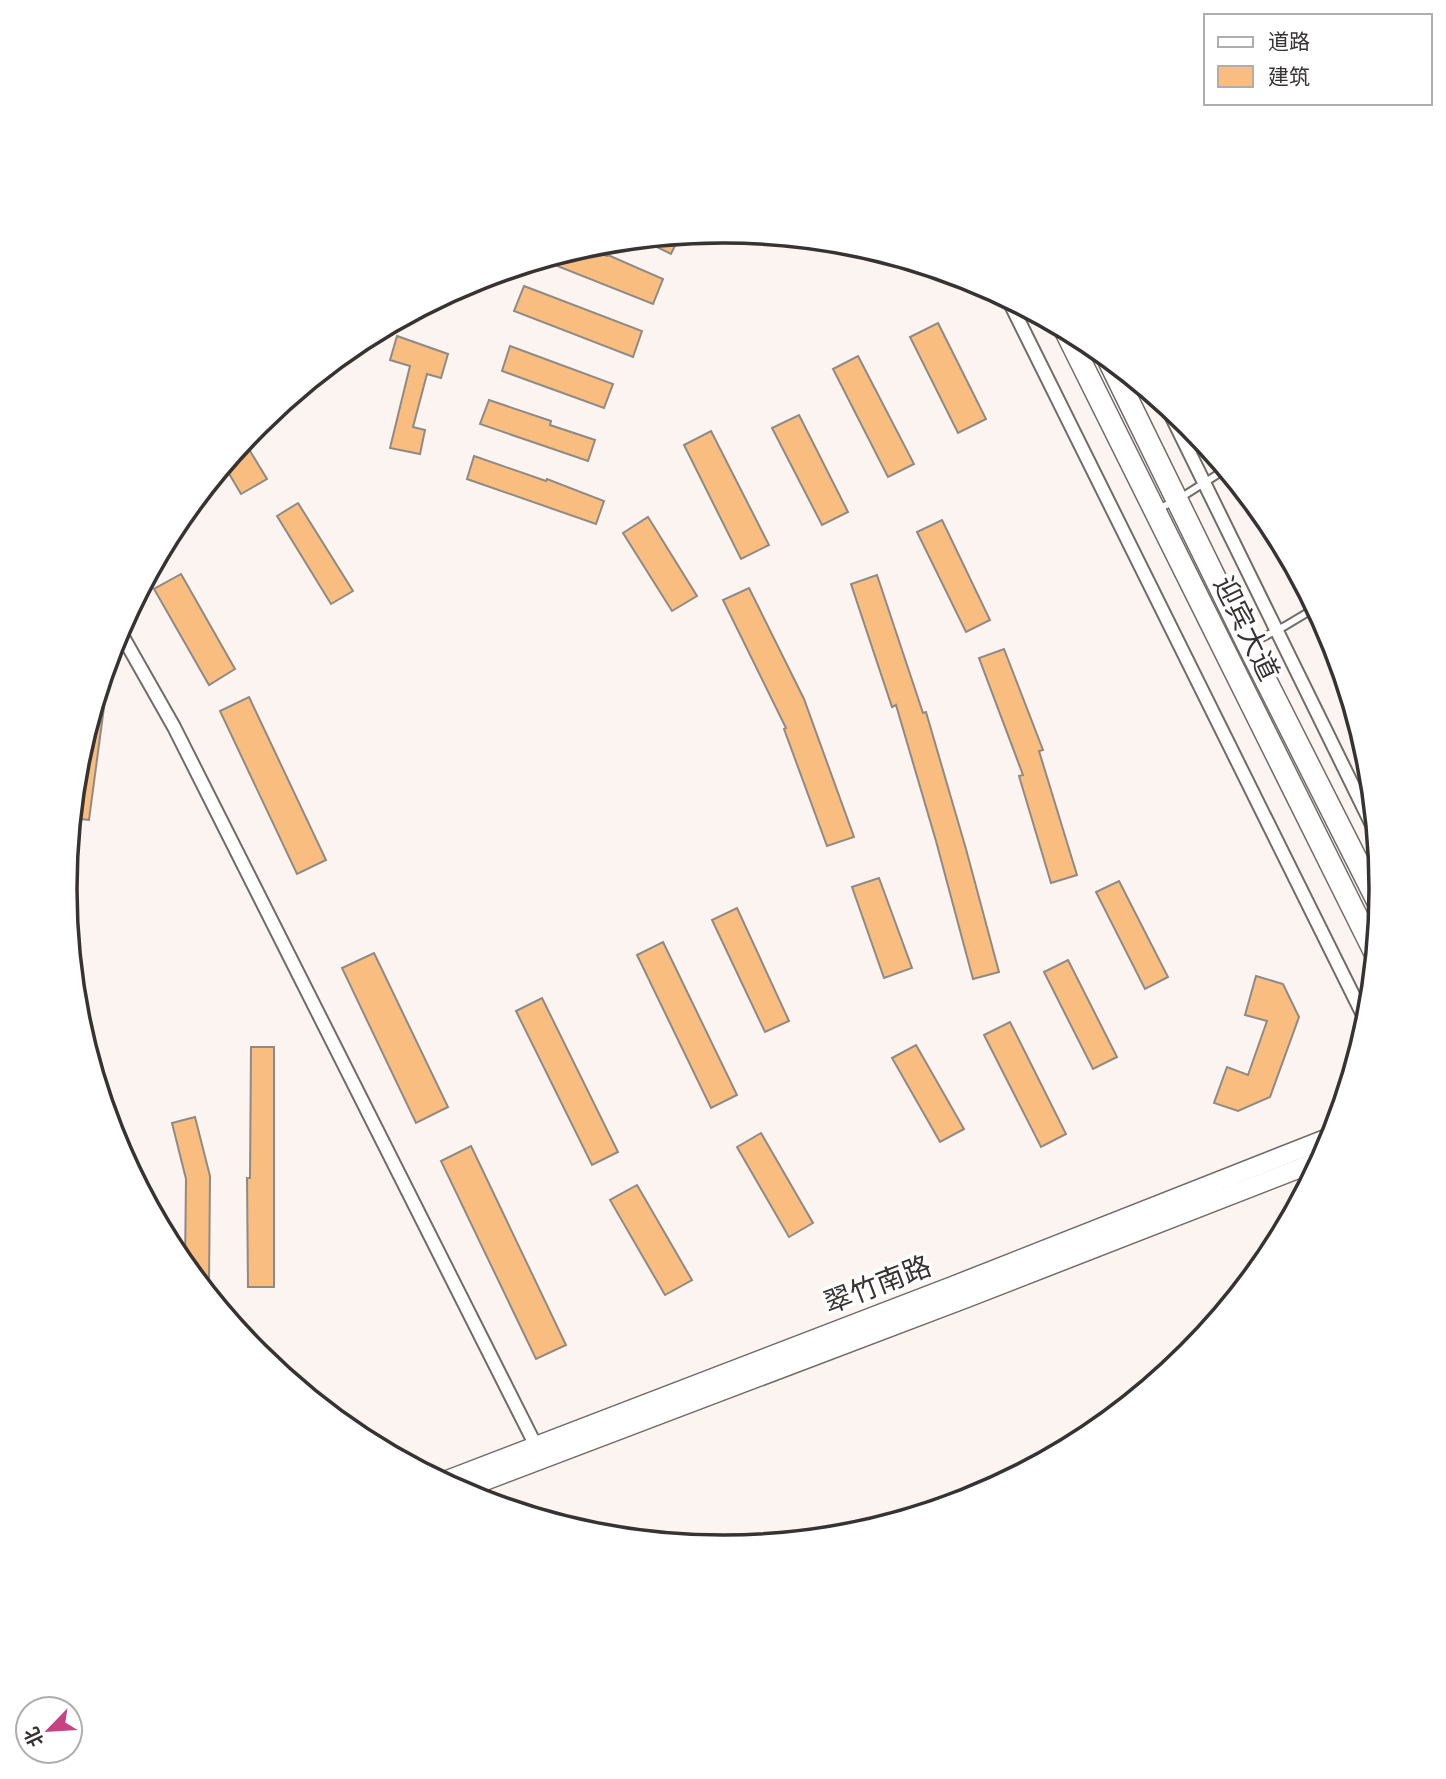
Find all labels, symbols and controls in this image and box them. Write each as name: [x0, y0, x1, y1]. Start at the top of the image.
legend: [1204, 14, 1432, 105]
text: 道路: [1268, 31, 1310, 53]
text: 建筑: [1268, 66, 1310, 88]
street label: 迎宾大道: [1208, 572, 1284, 685]
street label: 翠竹南路: [820, 1251, 935, 1319]
north arrow: [14, 1695, 84, 1765]
text: 北: [21, 1724, 48, 1750]

